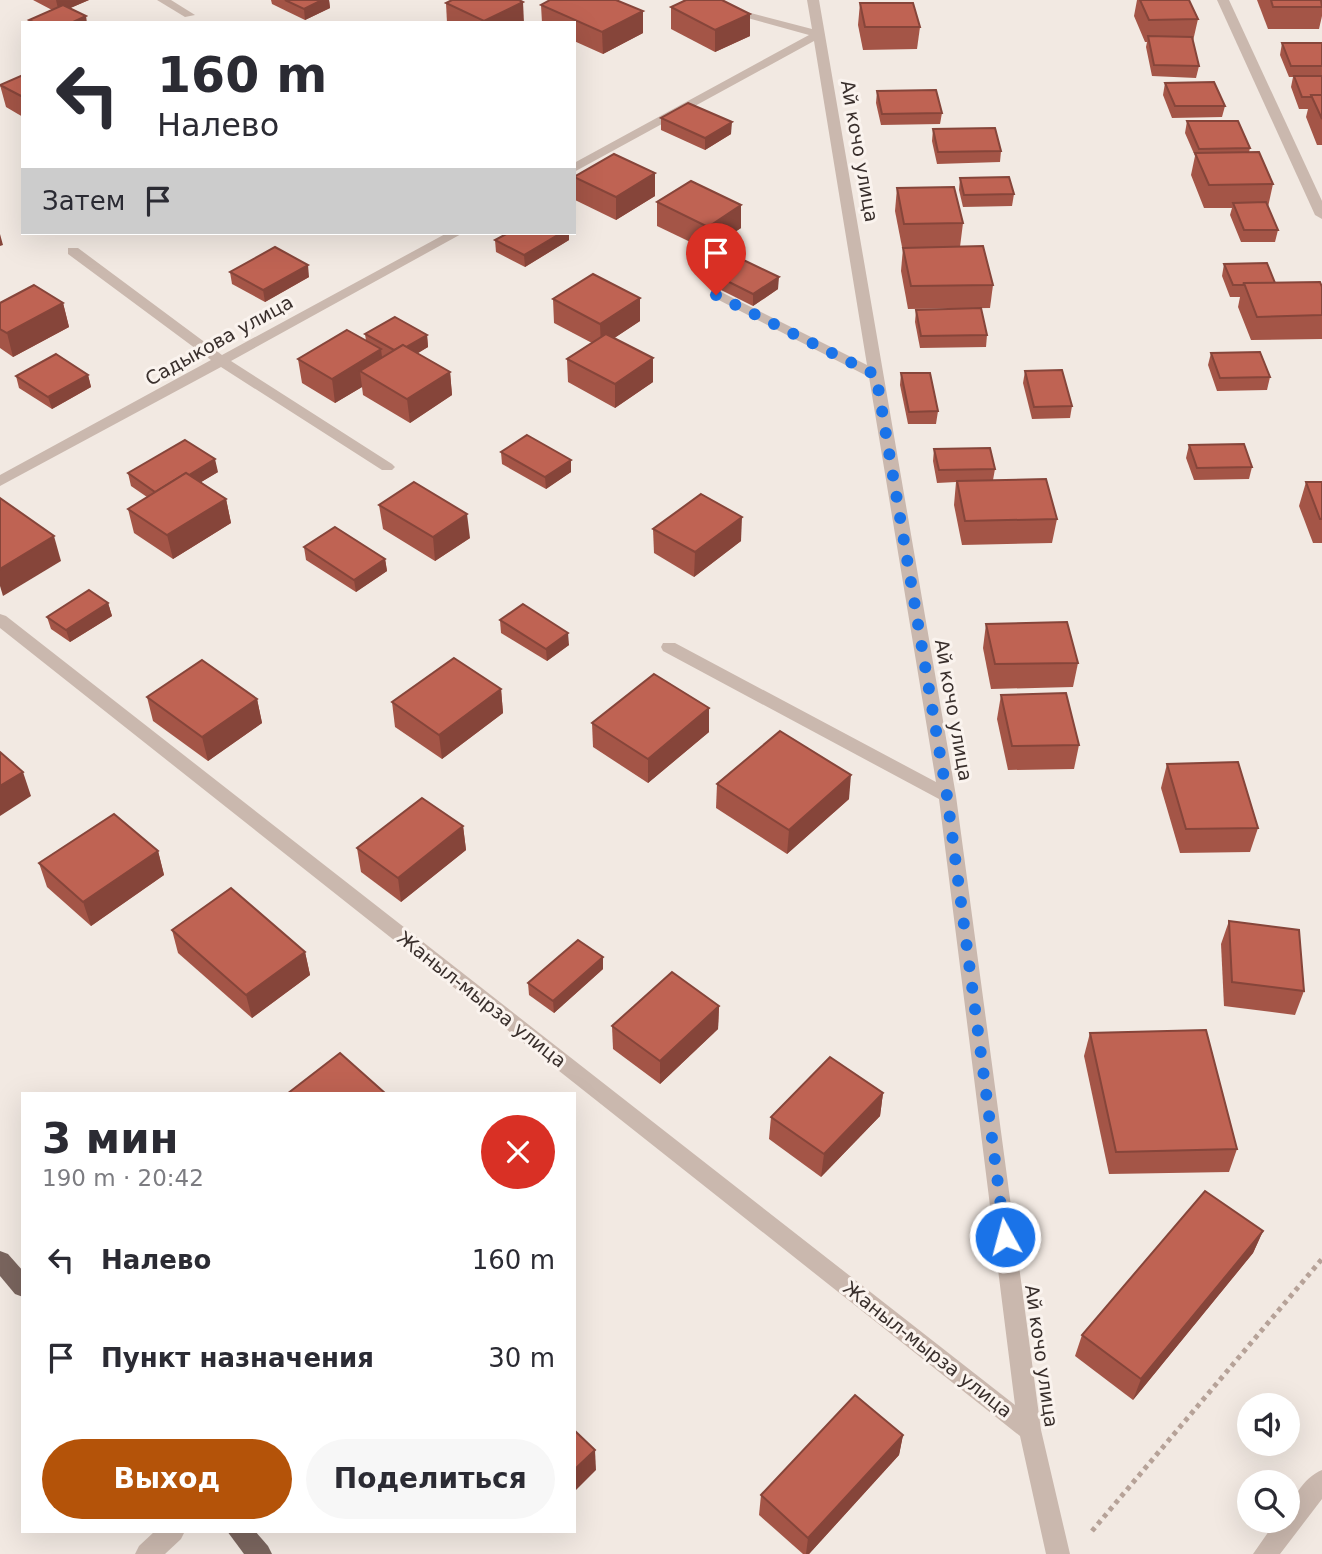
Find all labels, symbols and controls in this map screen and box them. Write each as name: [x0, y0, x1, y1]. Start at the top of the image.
text: 160 m: [157, 47, 327, 104]
icon: left: [42, 49, 133, 140]
street label: Ай кочо улица: [837, 78, 883, 224]
text: Налево: [157, 106, 279, 144]
icon: arrive: [139, 182, 177, 220]
text: Затем: [42, 186, 125, 216]
pin: [686, 223, 746, 295]
icon: arrive: [697, 234, 735, 272]
street label: Садыкова улица: [141, 290, 297, 390]
street label: Ай кочо улица: [931, 637, 977, 783]
street label: Жаныл-мырза улица: [393, 926, 571, 1072]
text: 3 мин: [42, 1114, 179, 1163]
button: close: [481, 1115, 555, 1189]
text: 190 m · 20:42: [42, 1165, 204, 1191]
position arrow: [968, 1200, 1042, 1274]
icon: left: [42, 1241, 80, 1279]
text: Налево: [101, 1245, 211, 1275]
text: 160 m: [472, 1245, 555, 1275]
street label: Жаныл-мырза улица: [839, 1276, 1017, 1422]
street label: Ай кочо улица: [1021, 1283, 1063, 1429]
icon: arrive: [42, 1339, 80, 1377]
text: Пункт назначения: [101, 1343, 374, 1373]
text: 30 m: [488, 1343, 555, 1373]
map controls: [1237, 1393, 1300, 1533]
button: sound: [1237, 1393, 1300, 1456]
button: Выход: [42, 1439, 292, 1519]
button: Поделиться: [306, 1439, 555, 1519]
button: search: [1237, 1470, 1300, 1533]

